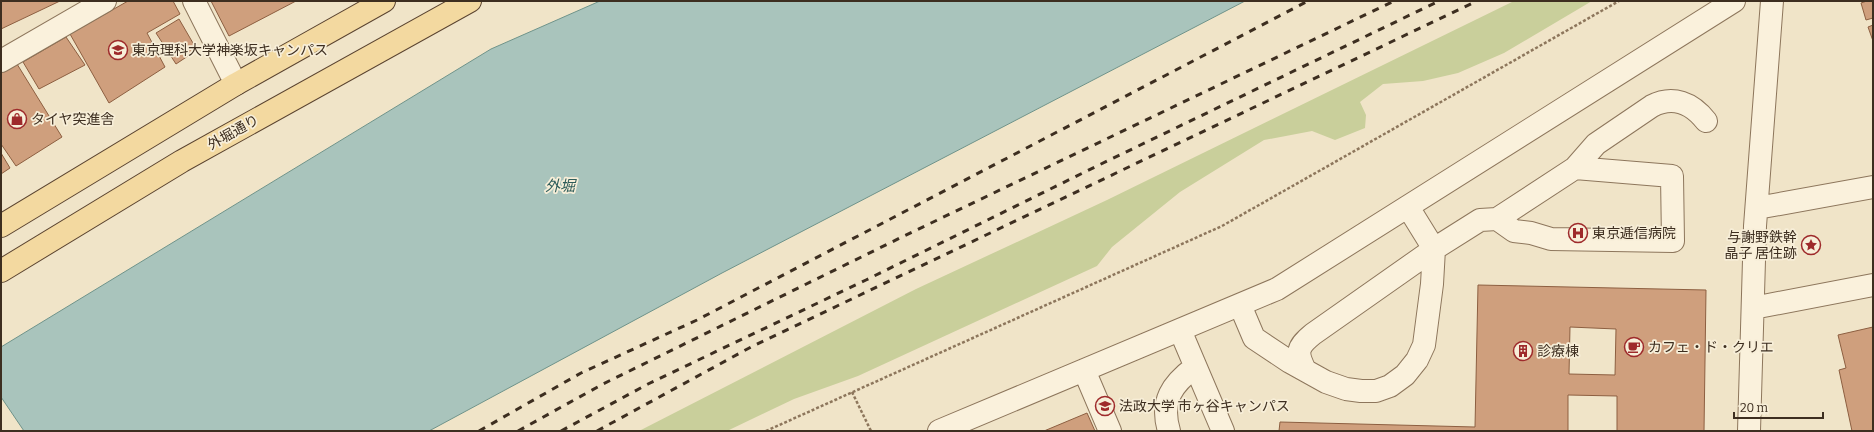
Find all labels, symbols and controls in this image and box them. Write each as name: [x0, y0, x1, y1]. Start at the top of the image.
school or university icon: 東京理科大学神楽坂キャンパス: [107, 39, 129, 61]
place label: 東京理科大学神楽坂キャンパス: [132, 42, 328, 59]
shop icon: タイヤ突進舎: [6, 108, 28, 130]
place label: タイヤ突進舎: [31, 111, 115, 128]
street label: 外堀通り: [205, 111, 262, 153]
water label: 外堀: [545, 177, 577, 195]
hospital icon: 東京逓信病院: [1567, 222, 1589, 244]
place label: 東京逓信病院: [1592, 225, 1676, 242]
place label: 与謝野鉄幹 晶子 居住跡: [1724, 229, 1797, 262]
place icon: 与謝野鉄幹 晶子 居住跡: [1800, 234, 1822, 256]
cafe icon: カフェ・ド・クリエ: [1623, 336, 1645, 358]
place label: カフェ・ド・クリエ: [1648, 339, 1774, 356]
building icon: 診療棟: [1512, 340, 1534, 362]
place label: 診療棟: [1537, 343, 1579, 360]
scale bar: [1734, 394, 1823, 420]
school or university icon: 法政大学 市ヶ谷キャンパス: [1094, 395, 1116, 417]
place label: 法政大学 市ヶ谷キャンパス: [1119, 398, 1290, 415]
text: 20 m: [1740, 401, 1769, 415]

